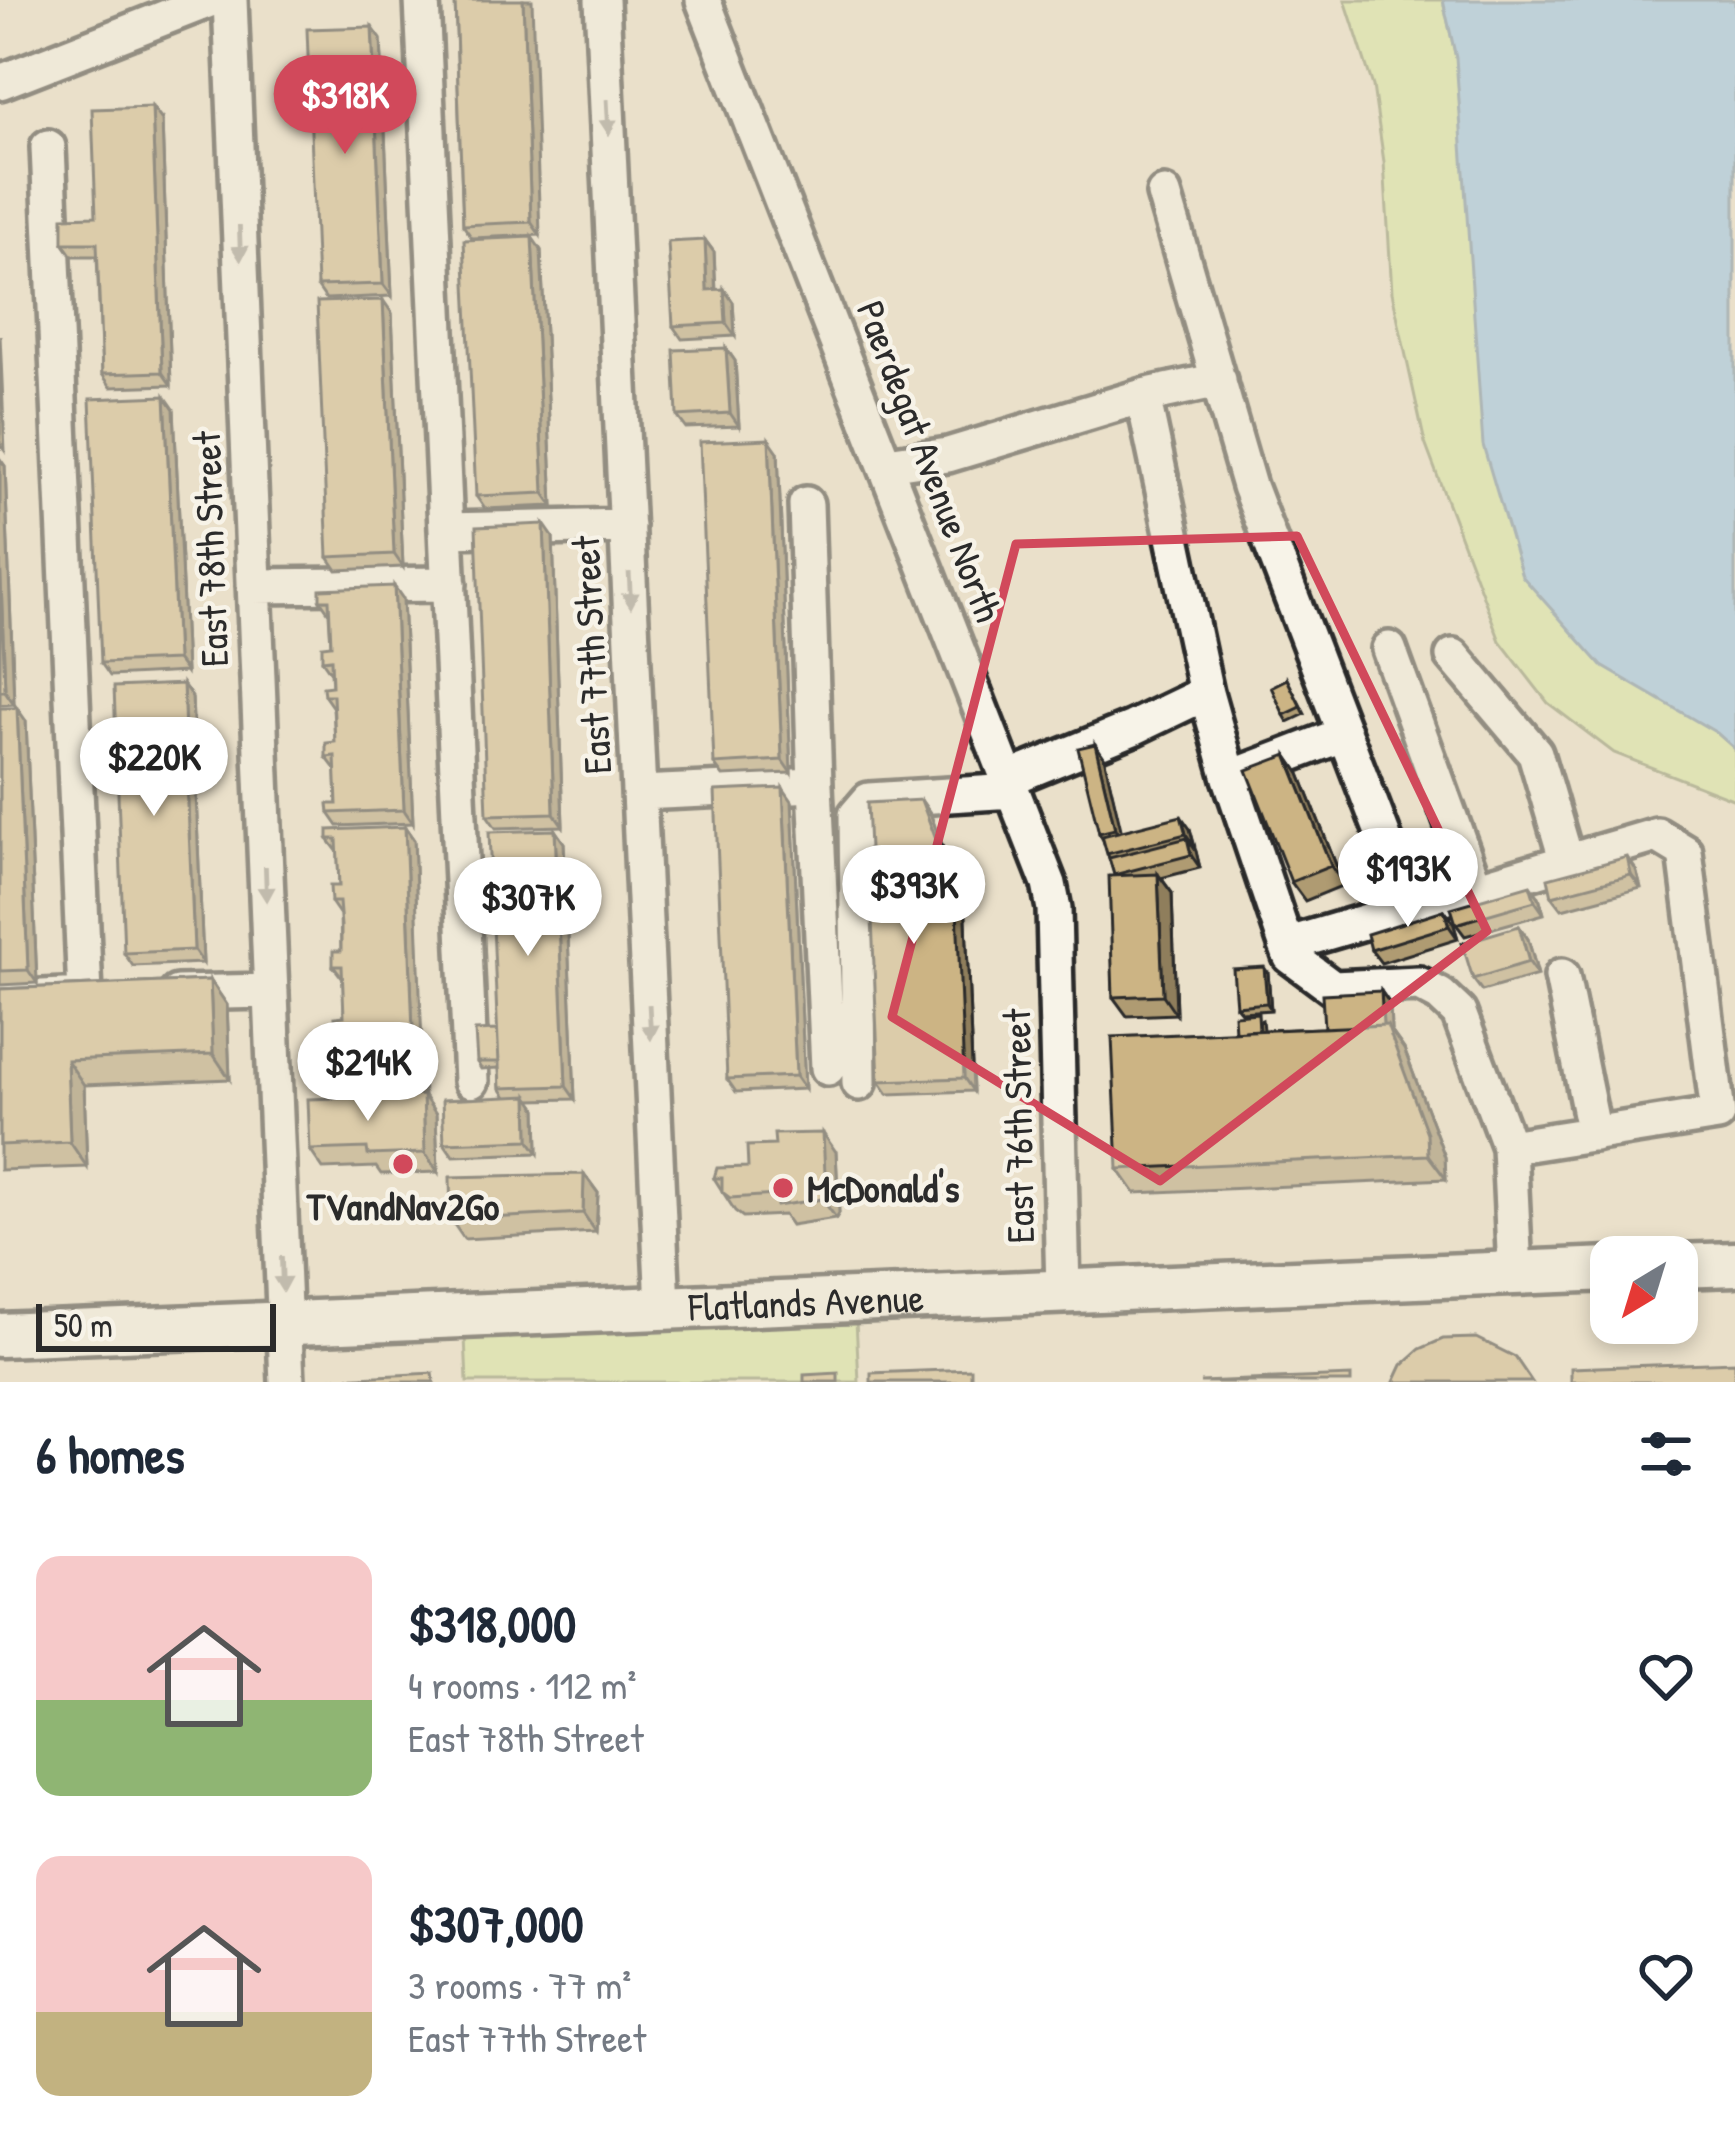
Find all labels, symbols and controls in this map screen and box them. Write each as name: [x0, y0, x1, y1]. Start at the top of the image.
pin: $318K: [261, 55, 429, 157]
text: $318K: [301, 67, 389, 120]
one-way arrow: [599, 99, 618, 137]
one-way arrow: [230, 225, 249, 263]
street label: Paerdegat Avenue North: [845, 293, 1016, 629]
street label: East 78th Street: [179, 430, 240, 668]
street label: East 77th Street: [558, 534, 623, 775]
one-way arrow: [621, 572, 640, 610]
pin: $220K: [70, 717, 238, 819]
text: $220K: [107, 729, 201, 782]
pin: $193K: [1324, 828, 1492, 930]
text: $193K: [1365, 840, 1451, 893]
pin: $393K: [830, 845, 998, 947]
pin: $307K: [444, 857, 612, 959]
text: $393K: [869, 857, 959, 910]
one-way arrow: [257, 866, 276, 904]
text: $307K: [481, 869, 575, 922]
one-way arrow: [641, 1004, 660, 1042]
street label: East 76th Street: [989, 1008, 1046, 1244]
pin: $214K: [284, 1022, 452, 1124]
text: $214K: [324, 1034, 412, 1087]
marker: TVandNav2Go: [390, 1151, 416, 1177]
place label: McDonald's: [807, 1161, 960, 1214]
marker: McDonald's: [770, 1175, 796, 1201]
place label: TVandNav2Go: [306, 1179, 500, 1232]
north arrow: [1590, 1236, 1698, 1344]
map controls: [1590, 1236, 1698, 1344]
one-way arrow: [273, 1256, 292, 1294]
street label: Flatlands Avenue: [687, 1270, 925, 1333]
scale bar: [36, 1298, 276, 1351]
text: 50 m: [54, 1303, 113, 1347]
text: 6 homes: [36, 1420, 185, 1489]
icon: filters: [1633, 1421, 1699, 1487]
text: $318,000: [408, 1589, 576, 1658]
icon: home: [132, 1604, 276, 1748]
icon: heart: [1633, 1643, 1699, 1709]
text: 4 rooms · 112 m²: [408, 1658, 636, 1711]
text: East 78th Street: [408, 1711, 644, 1764]
text: $307,000: [408, 1889, 584, 1958]
icon: home: [132, 1904, 276, 2048]
icon: heart: [1633, 1943, 1699, 2009]
text: 3 rooms · 77 m²: [408, 1958, 631, 2011]
text: East 77th Street: [408, 2011, 646, 2064]

